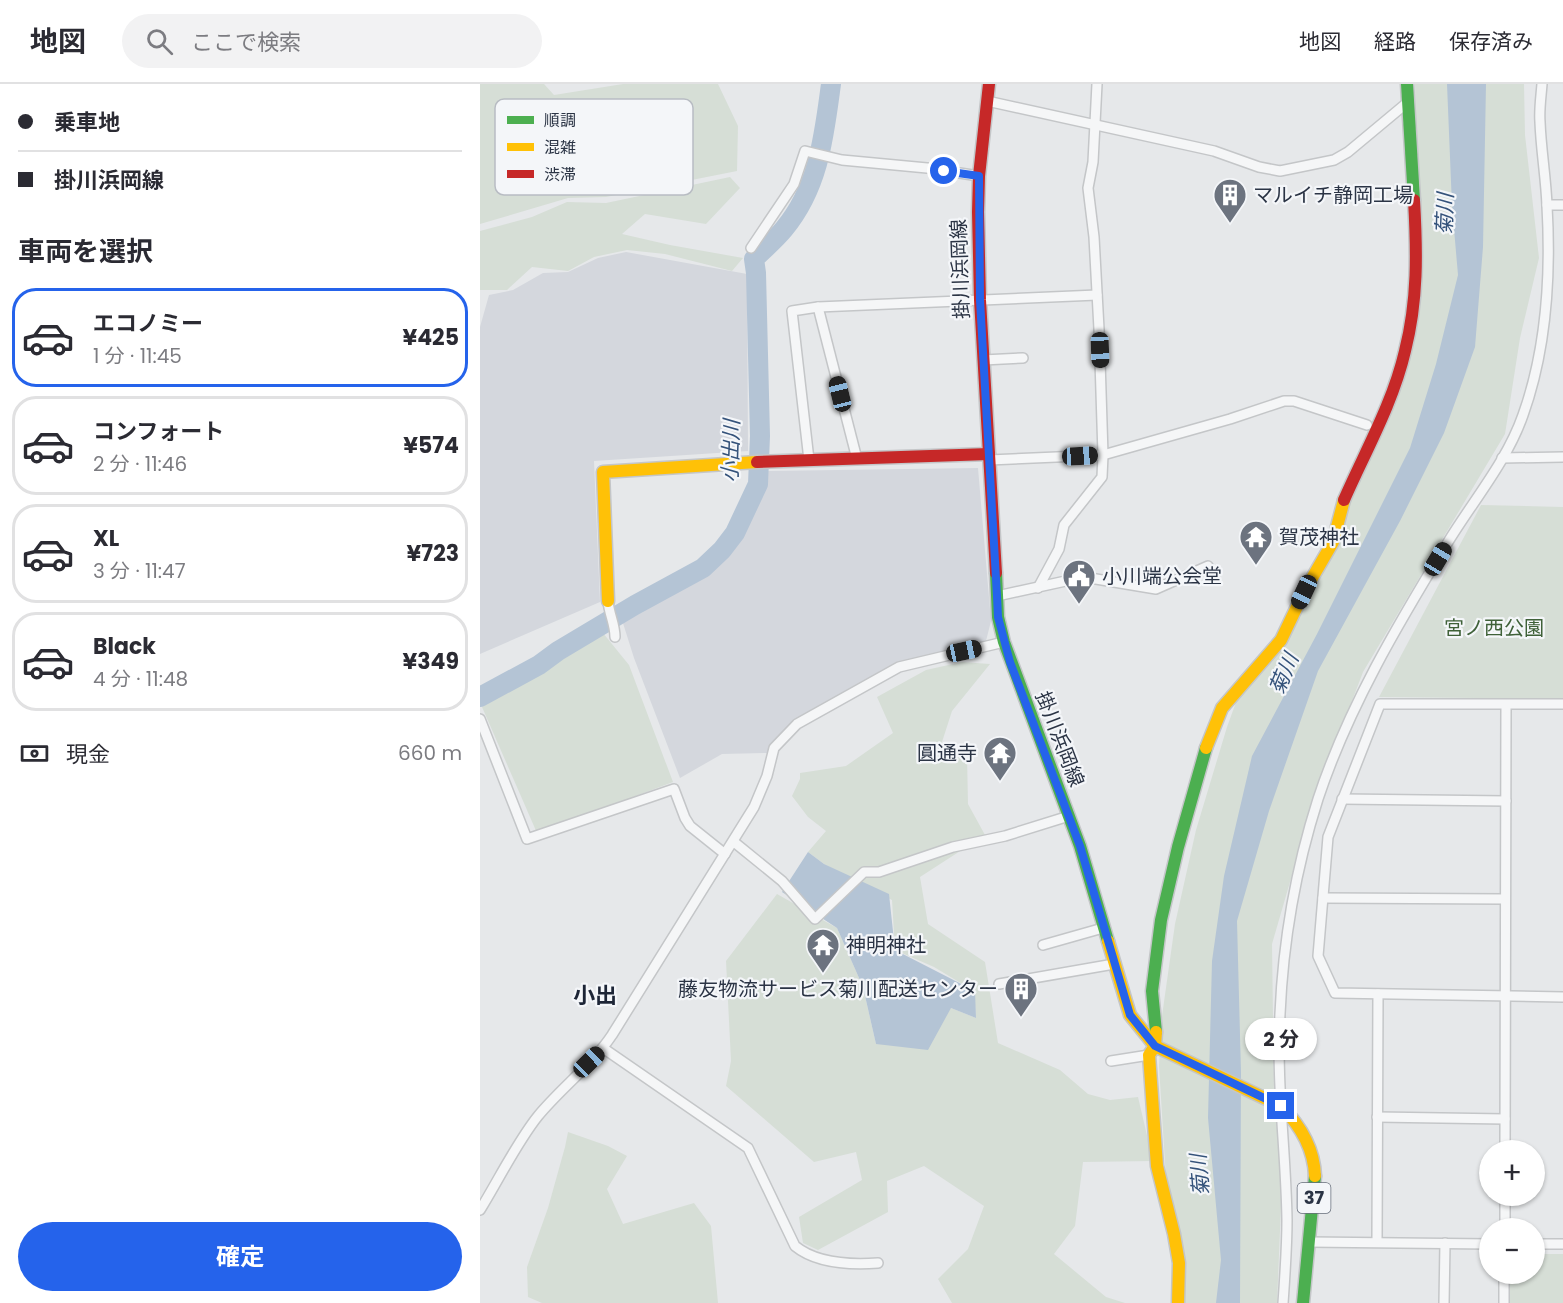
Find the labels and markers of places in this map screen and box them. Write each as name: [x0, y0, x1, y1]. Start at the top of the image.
building icon: マルイチ静岡工場: [1212, 177, 1248, 224]
place label: マルイチ静岡工場: [1253, 181, 1413, 209]
temple icon: 賀茂神社: [1238, 519, 1274, 566]
place label: 賀茂神社: [1279, 523, 1359, 551]
public building icon: 小川端公会堂: [1061, 558, 1097, 605]
place label: 小川端公会堂: [1102, 562, 1222, 590]
temple icon: 圓通寺: [982, 735, 1018, 782]
place label: 圓通寺: [917, 739, 977, 767]
temple icon: 神明神社: [805, 927, 841, 974]
place label: 神明神社: [846, 931, 926, 959]
building icon: 藤友物流サービス菊川配送センター: [1003, 971, 1039, 1018]
place label: 藤友物流サービス菊川配送センター: [678, 975, 998, 1003]

